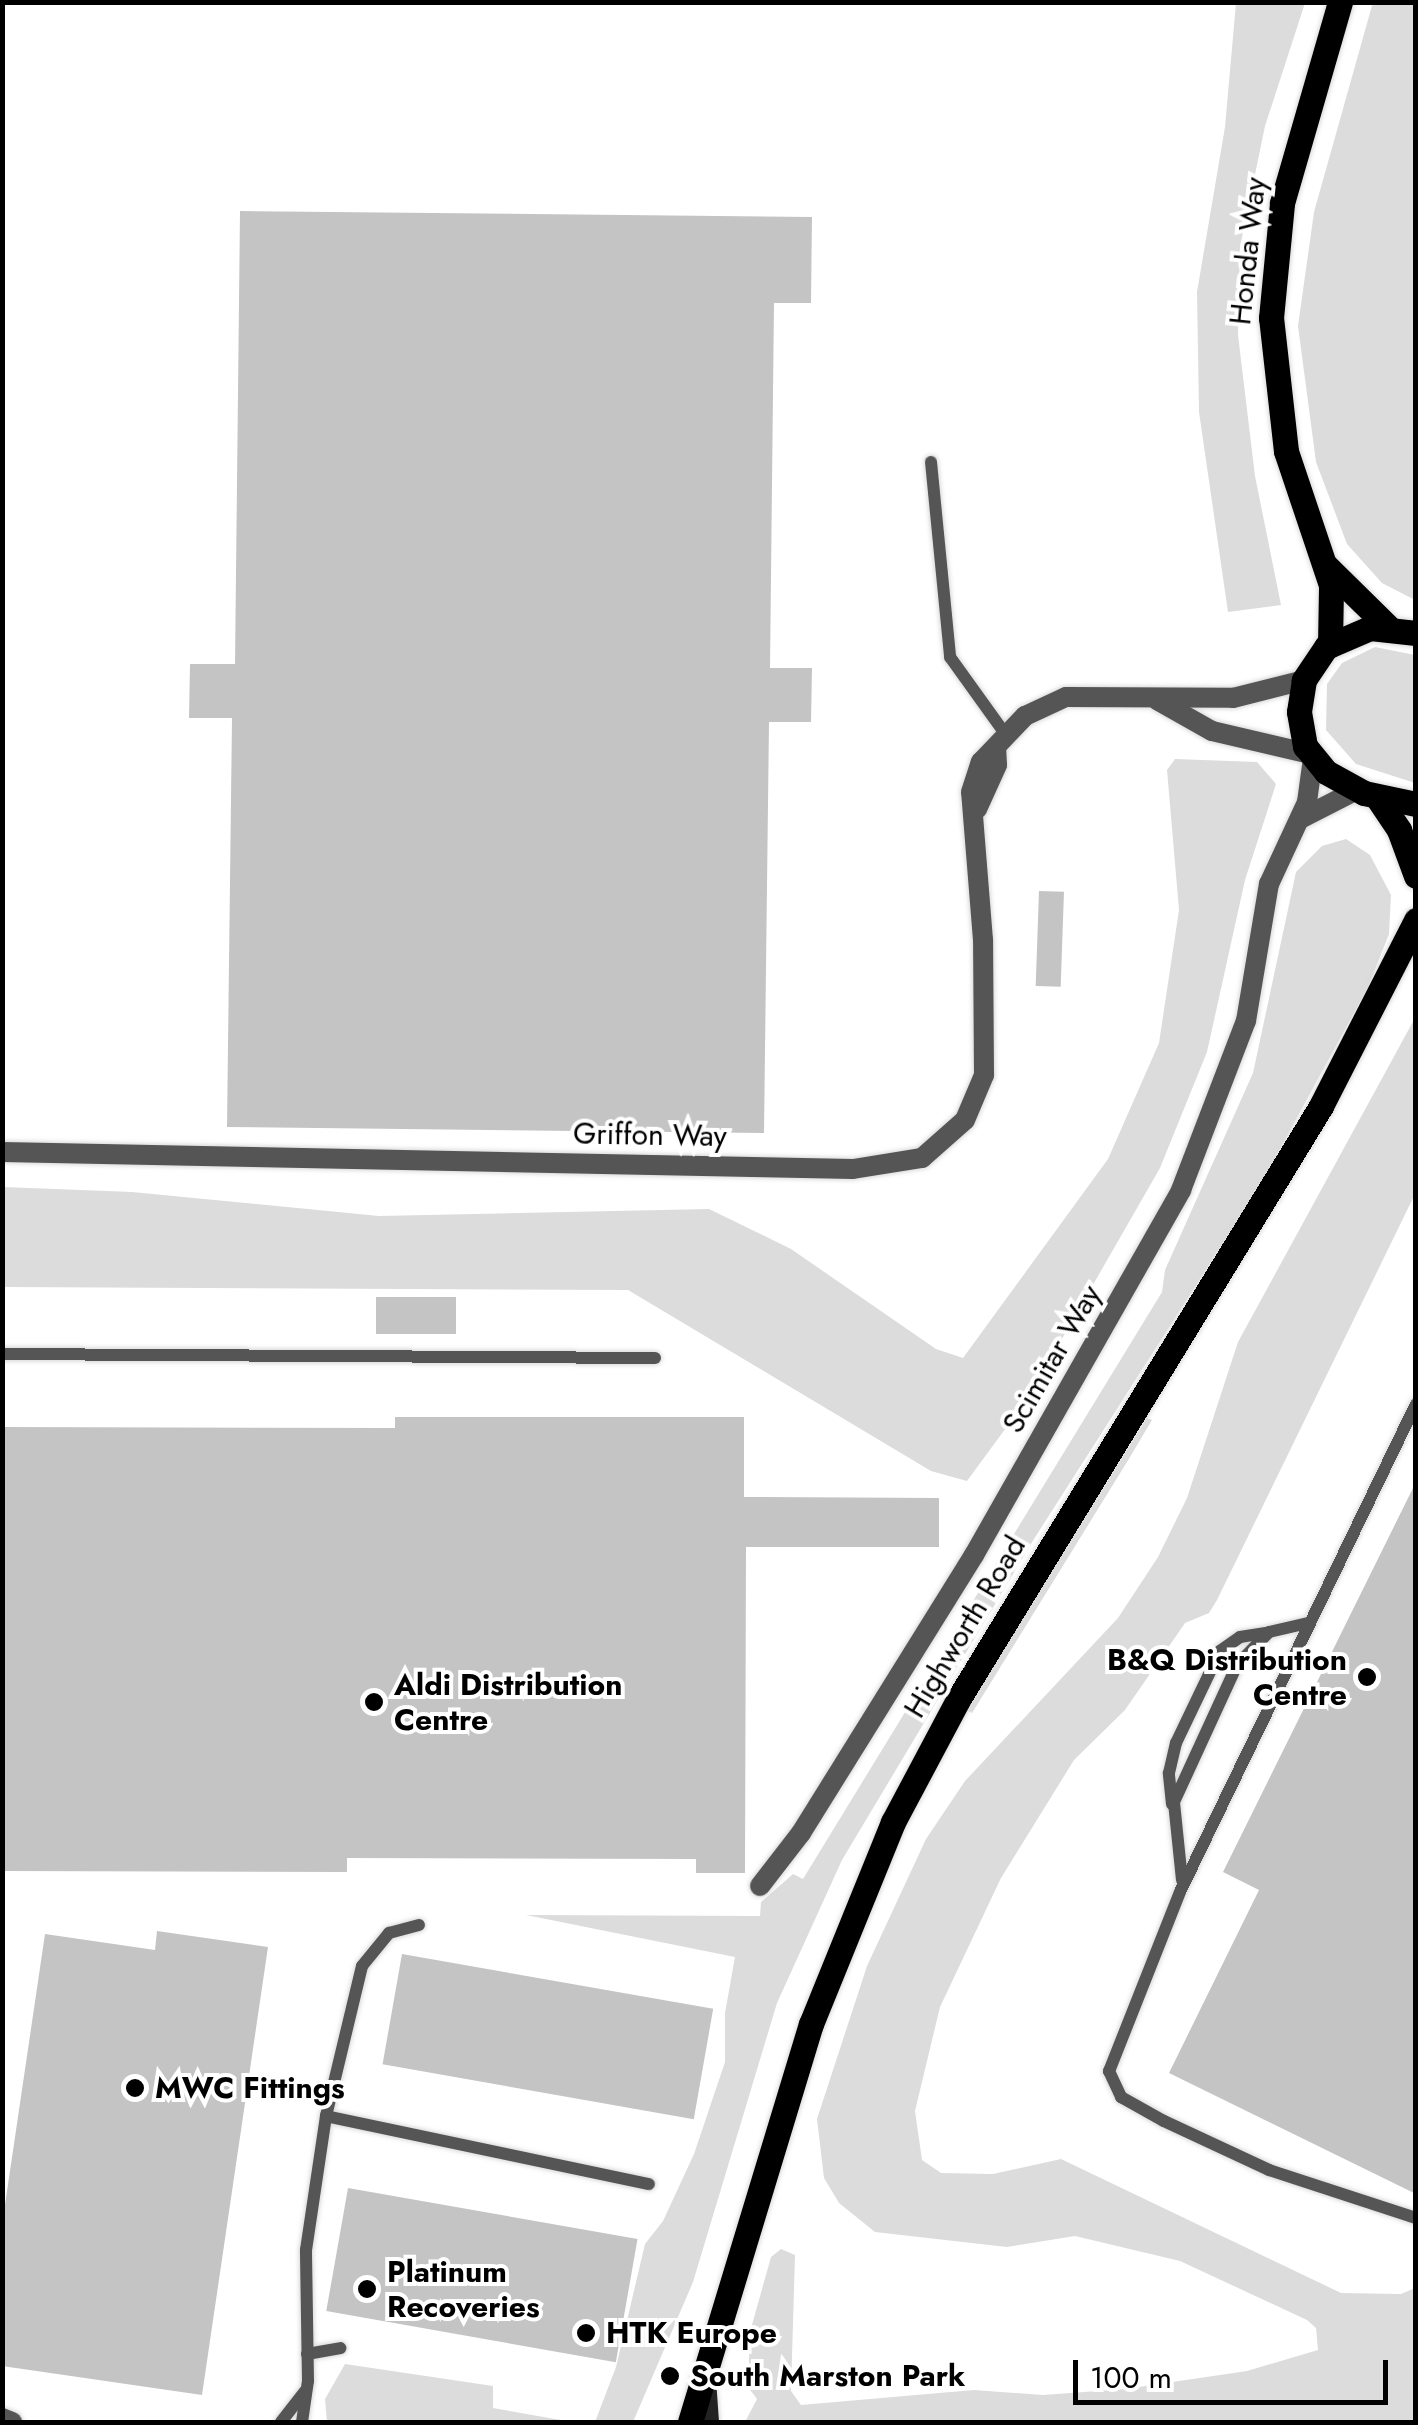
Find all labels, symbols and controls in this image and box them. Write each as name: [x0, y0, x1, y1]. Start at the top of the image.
street label: Honda Way: [1222, 175, 1274, 327]
street label: Griffon Way: [573, 1116, 727, 1154]
street label: Scimitar Way: [995, 1279, 1109, 1439]
street label: Highworth Road: [897, 1530, 1033, 1724]
place label: B&Q Distribution Centre: [1107, 1642, 1347, 1712]
marker: B&Q Distribution Centre: [1356, 1666, 1378, 1688]
place label: Aldi Distribution Centre: [394, 1667, 623, 1738]
marker: Aldi Distribution Centre: [363, 1691, 385, 1713]
place label: MWC Fittings: [155, 2070, 345, 2106]
marker: MWC Fittings: [124, 2077, 146, 2099]
place label: Platinum Recoveries: [387, 2254, 540, 2324]
marker: Platinum Recoveries: [356, 2278, 378, 2300]
place label: HTK Europe: [606, 2315, 777, 2351]
marker: HTK Europe: [575, 2322, 597, 2344]
scale bar: [1078, 2340, 1393, 2402]
text: 100 m: [1090, 2356, 1172, 2399]
place label: South Marston Park: [690, 2358, 965, 2394]
marker: South Marston Park: [659, 2365, 681, 2387]

